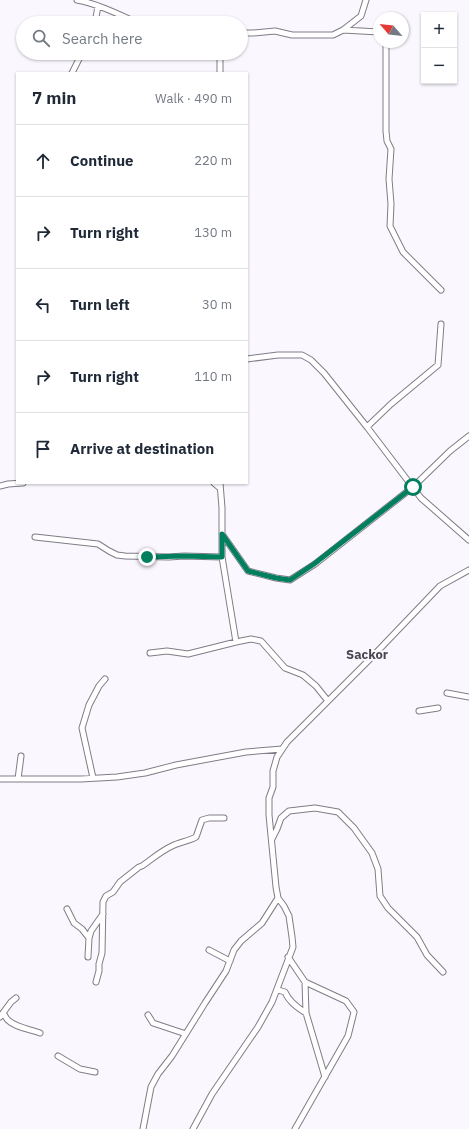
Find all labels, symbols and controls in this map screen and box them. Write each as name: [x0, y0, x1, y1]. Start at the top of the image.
north arrow: [373, 12, 409, 48]
map controls: [421, 12, 457, 84]
button: +: [421, 12, 457, 48]
search box: [16, 16, 248, 60]
icon: search: [30, 27, 52, 49]
text: Search here: [62, 29, 142, 48]
button: −: [421, 48, 457, 84]
text: 7 min: [32, 87, 76, 109]
text: Walk · 490 m: [155, 90, 232, 107]
icon: ahead: [32, 150, 54, 172]
text: Continue: [70, 151, 134, 170]
text: 220 m: [194, 152, 232, 169]
icon: right: [32, 222, 54, 244]
text: Turn right: [70, 223, 139, 242]
text: 130 m: [194, 224, 232, 241]
icon: left: [32, 294, 54, 316]
text: Turn left: [70, 295, 130, 314]
text: 30 m: [202, 296, 232, 313]
icon: right: [32, 366, 54, 388]
text: Turn right: [70, 367, 139, 386]
text: 110 m: [194, 368, 232, 385]
icon: arrive: [32, 438, 54, 460]
text: Arrive at destination: [70, 439, 214, 458]
route start: [404, 478, 422, 496]
route end: [138, 548, 156, 566]
district label: Sackor: [346, 646, 388, 663]

